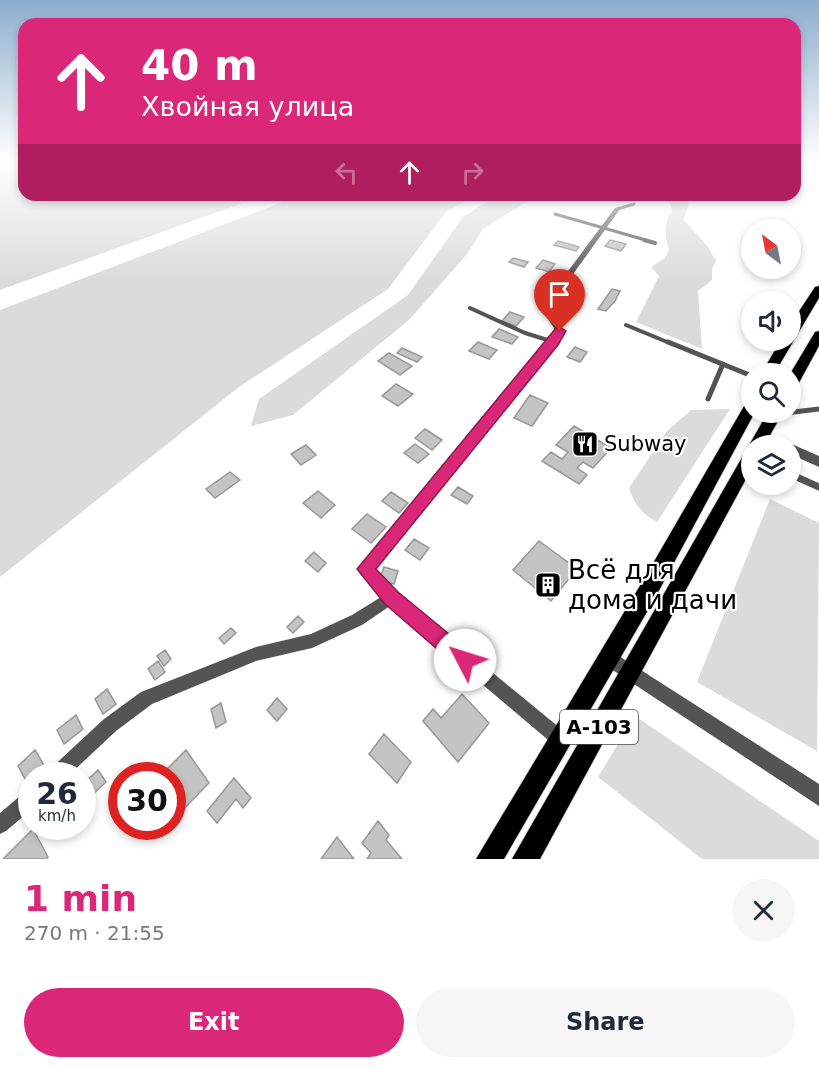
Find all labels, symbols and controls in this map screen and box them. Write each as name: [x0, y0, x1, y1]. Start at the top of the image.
text: 40 m: [141, 41, 258, 90]
icon: ahead: [42, 42, 120, 120]
text: Хвойная улица: [141, 91, 354, 122]
icon: left: [330, 156, 363, 189]
icon: ahead: [393, 156, 426, 189]
icon: right: [456, 156, 489, 189]
north arrow: [741, 219, 801, 279]
map controls: [741, 219, 801, 495]
pin: [534, 269, 585, 331]
icon: arrive: [543, 278, 576, 311]
button: sound: [741, 291, 801, 351]
button: search: [741, 363, 801, 423]
restaurant icon: Subway: [570, 429, 600, 459]
place label: Subway: [604, 432, 686, 456]
button: layers: [741, 435, 801, 495]
place label: Всё для дома и дачи: [568, 555, 737, 615]
building icon: Всё для дома и дачи: [533, 570, 563, 600]
position arrow: [433, 628, 497, 692]
road number: А-103: [560, 710, 638, 744]
speed limit sign: 30: [108, 762, 186, 840]
text: 26: [36, 776, 78, 811]
text: km/h: [38, 807, 76, 825]
text: 1 min: [24, 878, 137, 919]
button: close: [732, 879, 795, 942]
text: 270 m · 21:55: [24, 921, 165, 945]
button: Exit: [24, 988, 404, 1057]
button: Share: [416, 988, 795, 1057]

